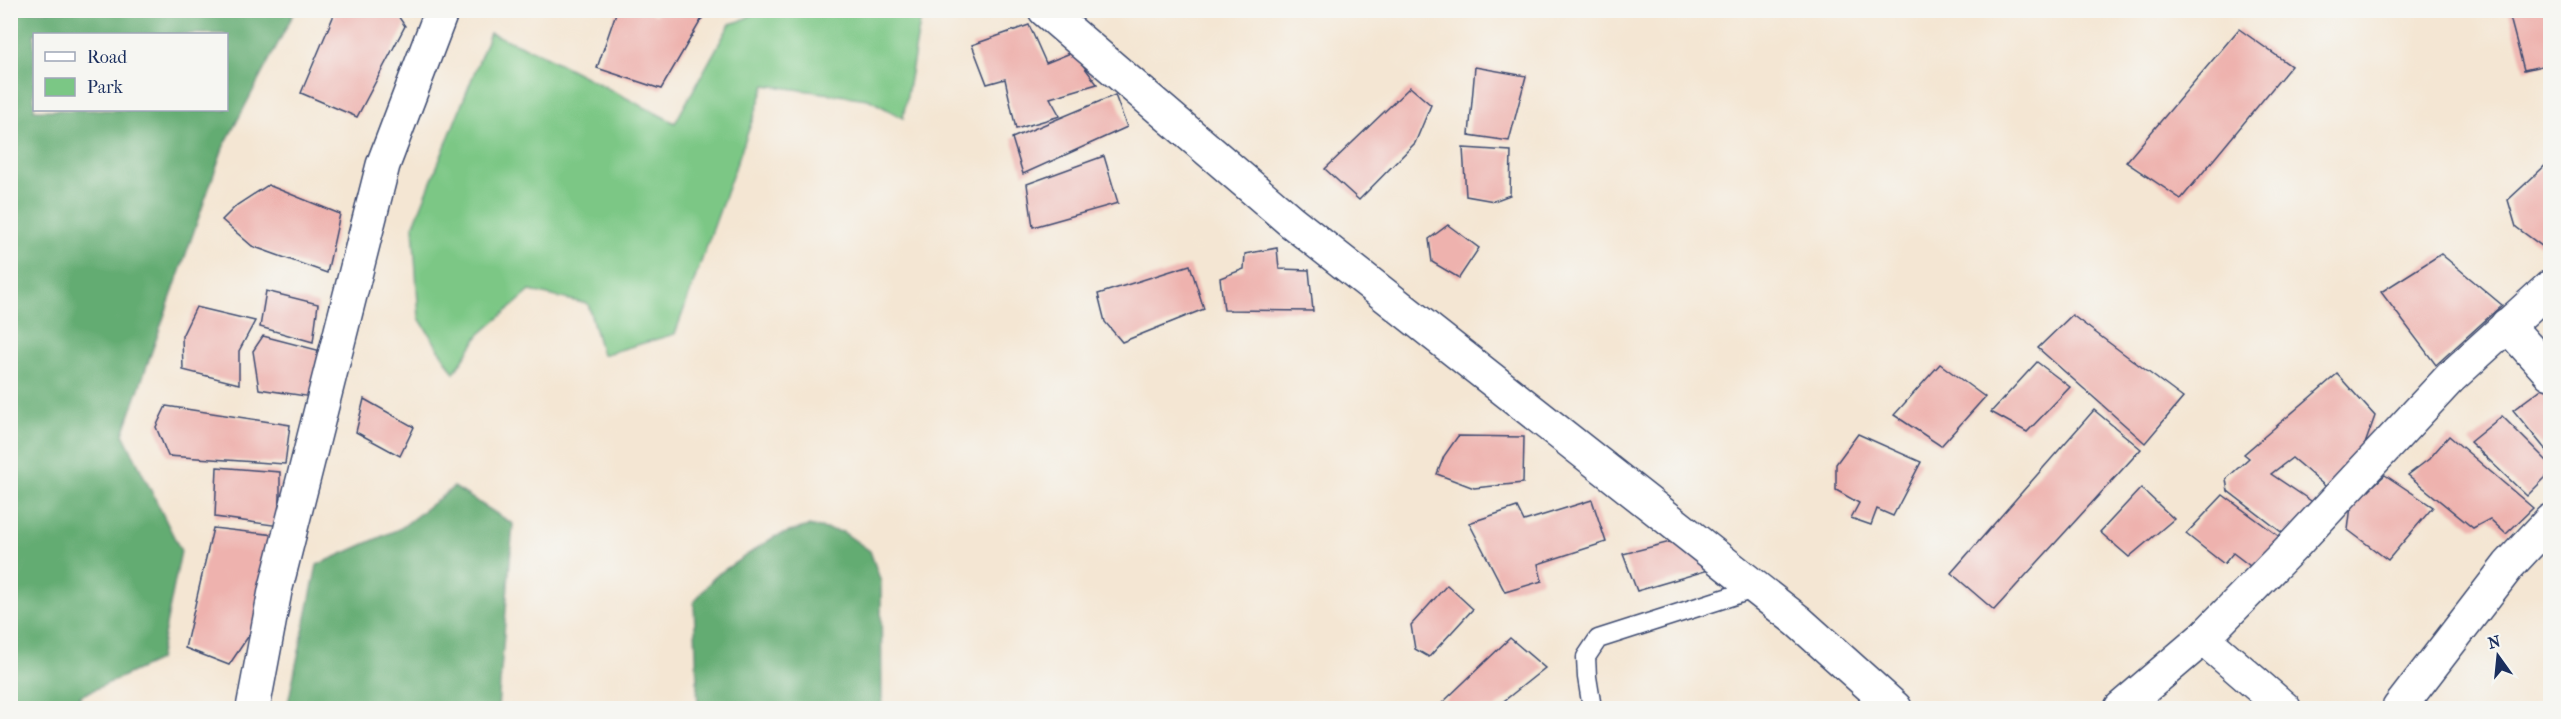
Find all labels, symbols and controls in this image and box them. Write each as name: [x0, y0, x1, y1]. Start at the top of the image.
legend: [33, 33, 228, 111]
text: Road: [87, 47, 127, 68]
text: Park: [87, 77, 124, 98]
north arrow: [2468, 626, 2528, 686]
text: N: [2486, 631, 2503, 653]

